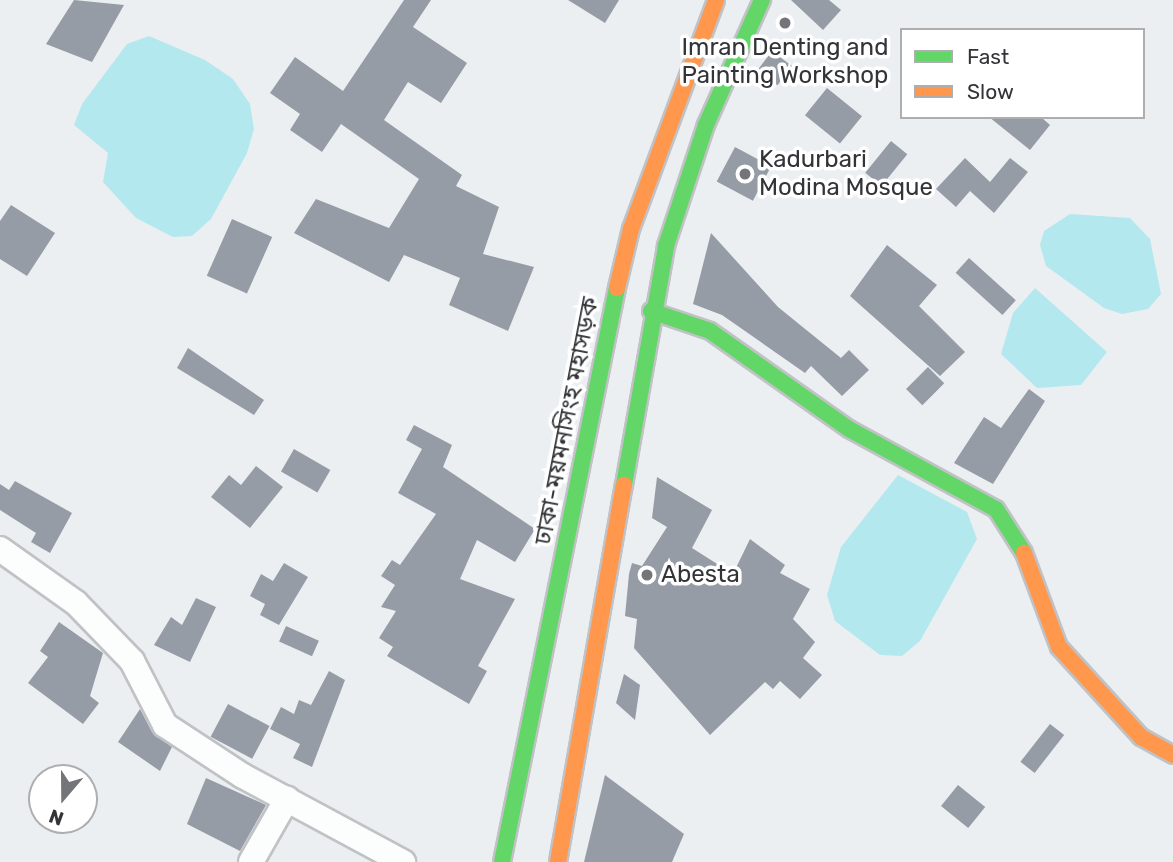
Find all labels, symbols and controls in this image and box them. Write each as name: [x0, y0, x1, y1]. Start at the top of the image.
marker: Imran Denting and Painting Workshop: [777, 15, 793, 31]
legend: [900, 28, 1145, 119]
place label: Imran Denting and Painting Workshop: [681, 34, 889, 90]
text: Fast: [967, 44, 1009, 69]
text: Slow: [967, 79, 1014, 104]
place label: Kadurbari Modina Mosque: [759, 146, 933, 202]
marker: Kadurbari Modina Mosque: [737, 166, 753, 182]
street label: ঢাকা-ময়মনসিংহ মহাসড়ক: [529, 295, 605, 547]
place label: Abesta: [661, 561, 740, 589]
marker: Abesta: [639, 567, 655, 583]
north arrow: [28, 764, 98, 834]
text: N: [46, 804, 67, 830]

